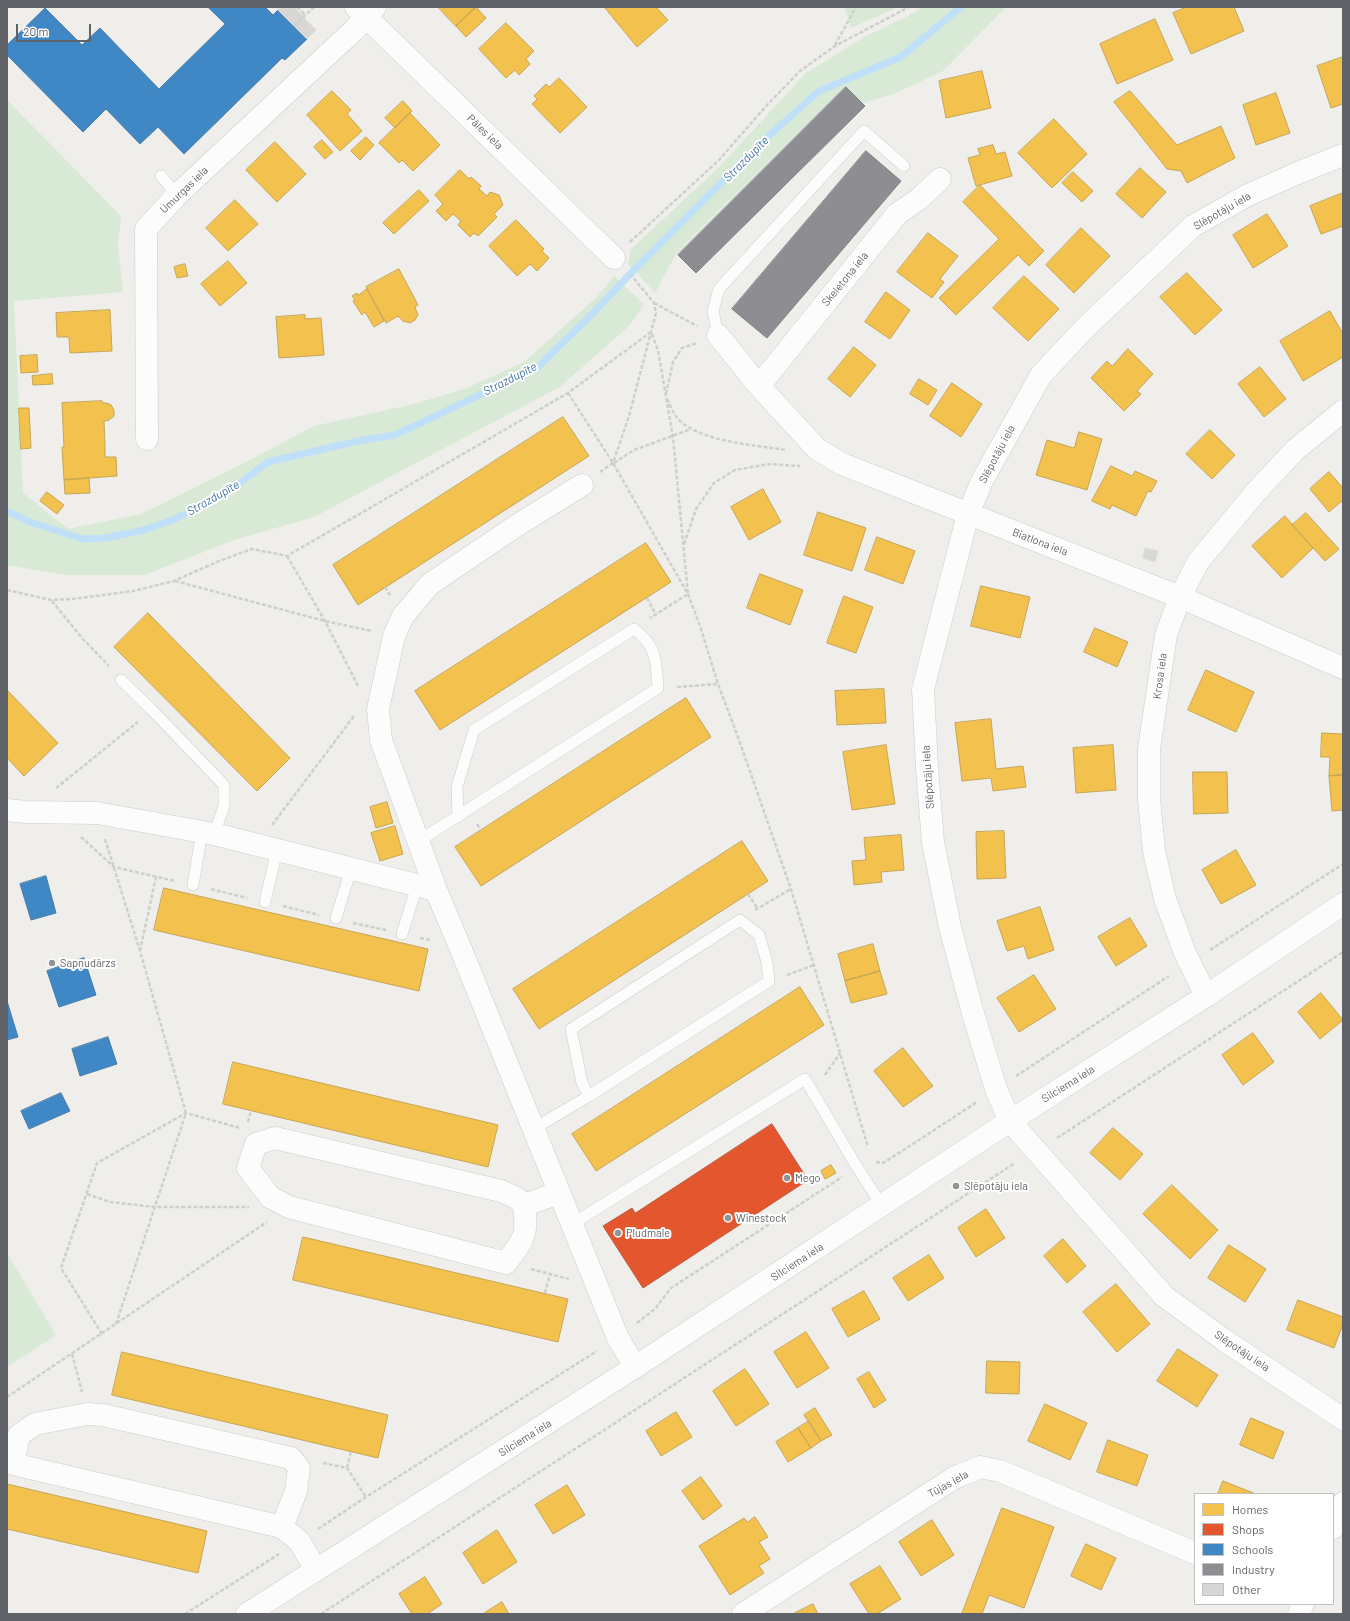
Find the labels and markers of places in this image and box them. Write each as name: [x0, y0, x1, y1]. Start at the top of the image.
place label: Sapņudārzs: [60, 956, 116, 970]
marker: Sapņudārzs: [47, 958, 57, 968]
place label: Mego: [795, 1171, 821, 1185]
marker: Mego: [782, 1173, 792, 1183]
place label: Slēpotāju iela: [964, 1179, 1028, 1193]
marker: Slēpotāju iela: [951, 1181, 961, 1191]
place label: Winestock: [736, 1211, 786, 1225]
marker: Winestock: [723, 1213, 733, 1223]
place label: Pludmale: [626, 1226, 670, 1240]
marker: Pludmale: [613, 1228, 623, 1238]

